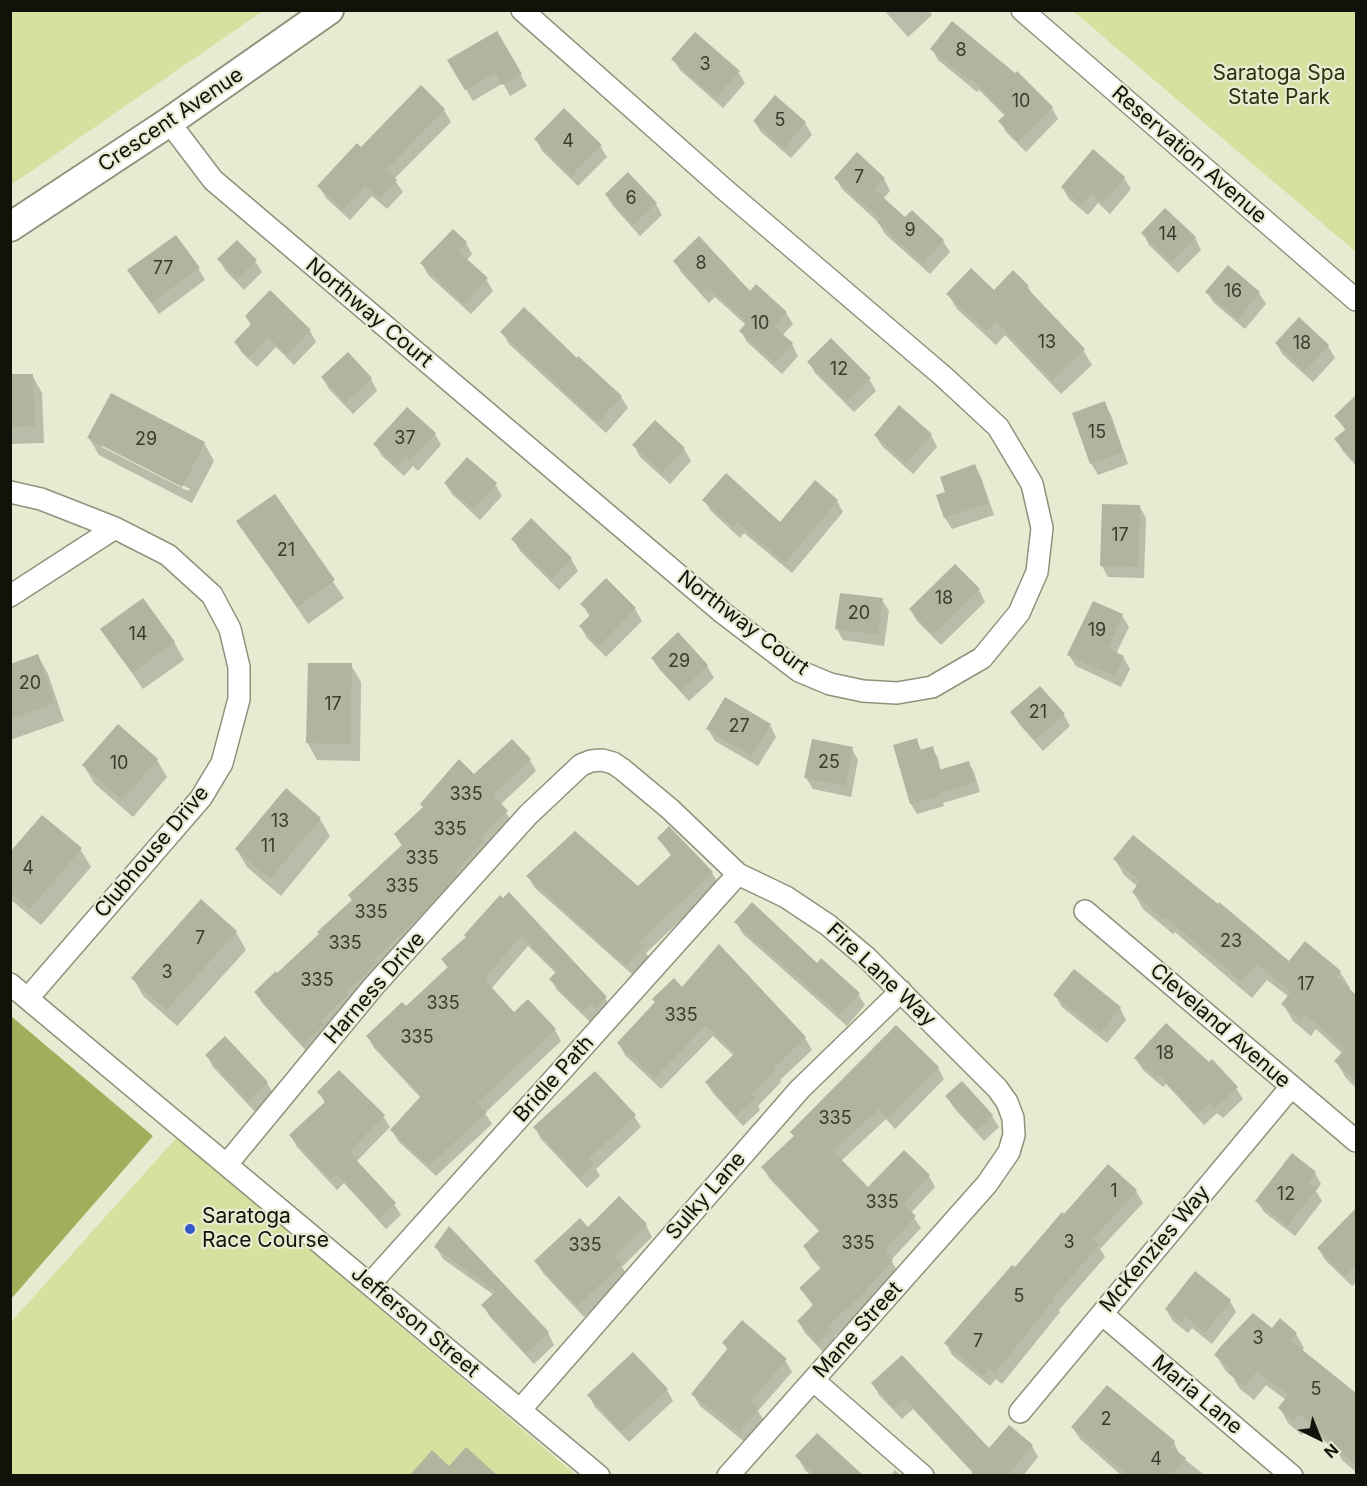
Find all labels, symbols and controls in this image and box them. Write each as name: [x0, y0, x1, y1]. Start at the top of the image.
house number: 8: [955, 40, 967, 62]
house number: 3: [699, 54, 711, 76]
park label: Saratoga Spa State Park: [1212, 61, 1346, 111]
street label: Crescent Avenue: [94, 62, 248, 178]
street label: Reservation Avenue: [1106, 81, 1272, 229]
house number: 10: [1012, 91, 1030, 113]
house number: 5: [775, 110, 785, 132]
house number: 4: [562, 131, 574, 153]
house number: 7: [854, 167, 864, 189]
house number: 6: [625, 188, 637, 210]
house number: 9: [904, 220, 916, 242]
house number: 14: [1159, 224, 1177, 246]
street label: Northway Court: [300, 253, 438, 373]
house number: 8: [695, 253, 707, 275]
house number: 77: [153, 258, 173, 280]
house number: 16: [1224, 281, 1242, 303]
house number: 10: [751, 313, 769, 335]
house number: 13: [1038, 332, 1056, 354]
house number: 18: [1293, 333, 1311, 355]
house number: 12: [830, 359, 848, 381]
house number: 15: [1088, 422, 1106, 444]
house number: 37: [394, 428, 416, 450]
house number: 29: [135, 429, 157, 451]
house number: 17: [1111, 525, 1129, 547]
house number: 21: [277, 540, 295, 562]
street label: Northway Court: [672, 565, 814, 681]
house number: 18: [935, 588, 953, 610]
house number: 20: [848, 603, 870, 625]
house number: 19: [1088, 620, 1106, 642]
house number: 14: [129, 624, 147, 646]
house number: 29: [668, 651, 690, 673]
house number: 20: [19, 673, 41, 695]
house number: 17: [324, 694, 342, 716]
house number: 21: [1029, 702, 1047, 724]
house number: 27: [728, 716, 750, 738]
house number: 25: [818, 752, 840, 774]
house number: 10: [110, 753, 128, 775]
street label: Clubhouse Drive: [89, 781, 215, 923]
house number: 335: [449, 784, 483, 806]
house number: 13: [271, 811, 289, 833]
house number: 335: [433, 819, 467, 841]
house number: 11: [261, 836, 275, 858]
house number: 335: [405, 848, 439, 870]
house number: 4: [22, 858, 34, 880]
house number: 335: [385, 876, 419, 898]
house number: 335: [354, 902, 388, 924]
street label: Fire Lane Way: [821, 918, 941, 1032]
street label: Harness Drive: [319, 927, 431, 1049]
house number: 7: [195, 928, 205, 950]
house number: 23: [1220, 931, 1242, 953]
house number: 335: [328, 933, 362, 955]
street label: Cleveland Avenue: [1145, 958, 1295, 1094]
house number: 3: [161, 962, 173, 984]
house number: 335: [300, 970, 334, 992]
house number: 17: [1297, 974, 1315, 996]
house number: 335: [426, 993, 460, 1015]
house number: 335: [664, 1005, 698, 1027]
house number: 335: [400, 1027, 434, 1049]
street label: Bridle Path: [509, 1031, 599, 1127]
house number: 18: [1156, 1043, 1174, 1065]
house number: 335: [818, 1108, 852, 1130]
street label: Sulky Lane: [661, 1147, 751, 1245]
street label: McKenzies Way: [1095, 1180, 1215, 1318]
house number: 1: [1110, 1181, 1118, 1203]
house number: 12: [1277, 1184, 1295, 1206]
house number: 335: [865, 1192, 899, 1214]
place label: Saratoga Race Course: [202, 1204, 329, 1254]
marker: Saratoga Race Course: [183, 1222, 197, 1236]
house number: 3: [1063, 1232, 1075, 1254]
house number: 335: [841, 1233, 875, 1255]
house number: 335: [568, 1235, 602, 1257]
street label: Jefferson Street: [346, 1261, 484, 1383]
street label: Mane Street: [808, 1277, 908, 1383]
house number: 5: [1014, 1286, 1024, 1308]
house number: 3: [1252, 1328, 1264, 1350]
house number: 7: [973, 1331, 983, 1353]
street label: Maria Lane: [1147, 1350, 1247, 1440]
house number: 5: [1311, 1379, 1321, 1401]
north arrow: [1289, 1408, 1349, 1468]
house number: 2: [1101, 1409, 1111, 1431]
text: N: [1320, 1440, 1343, 1463]
house number: 4: [1150, 1449, 1162, 1471]

